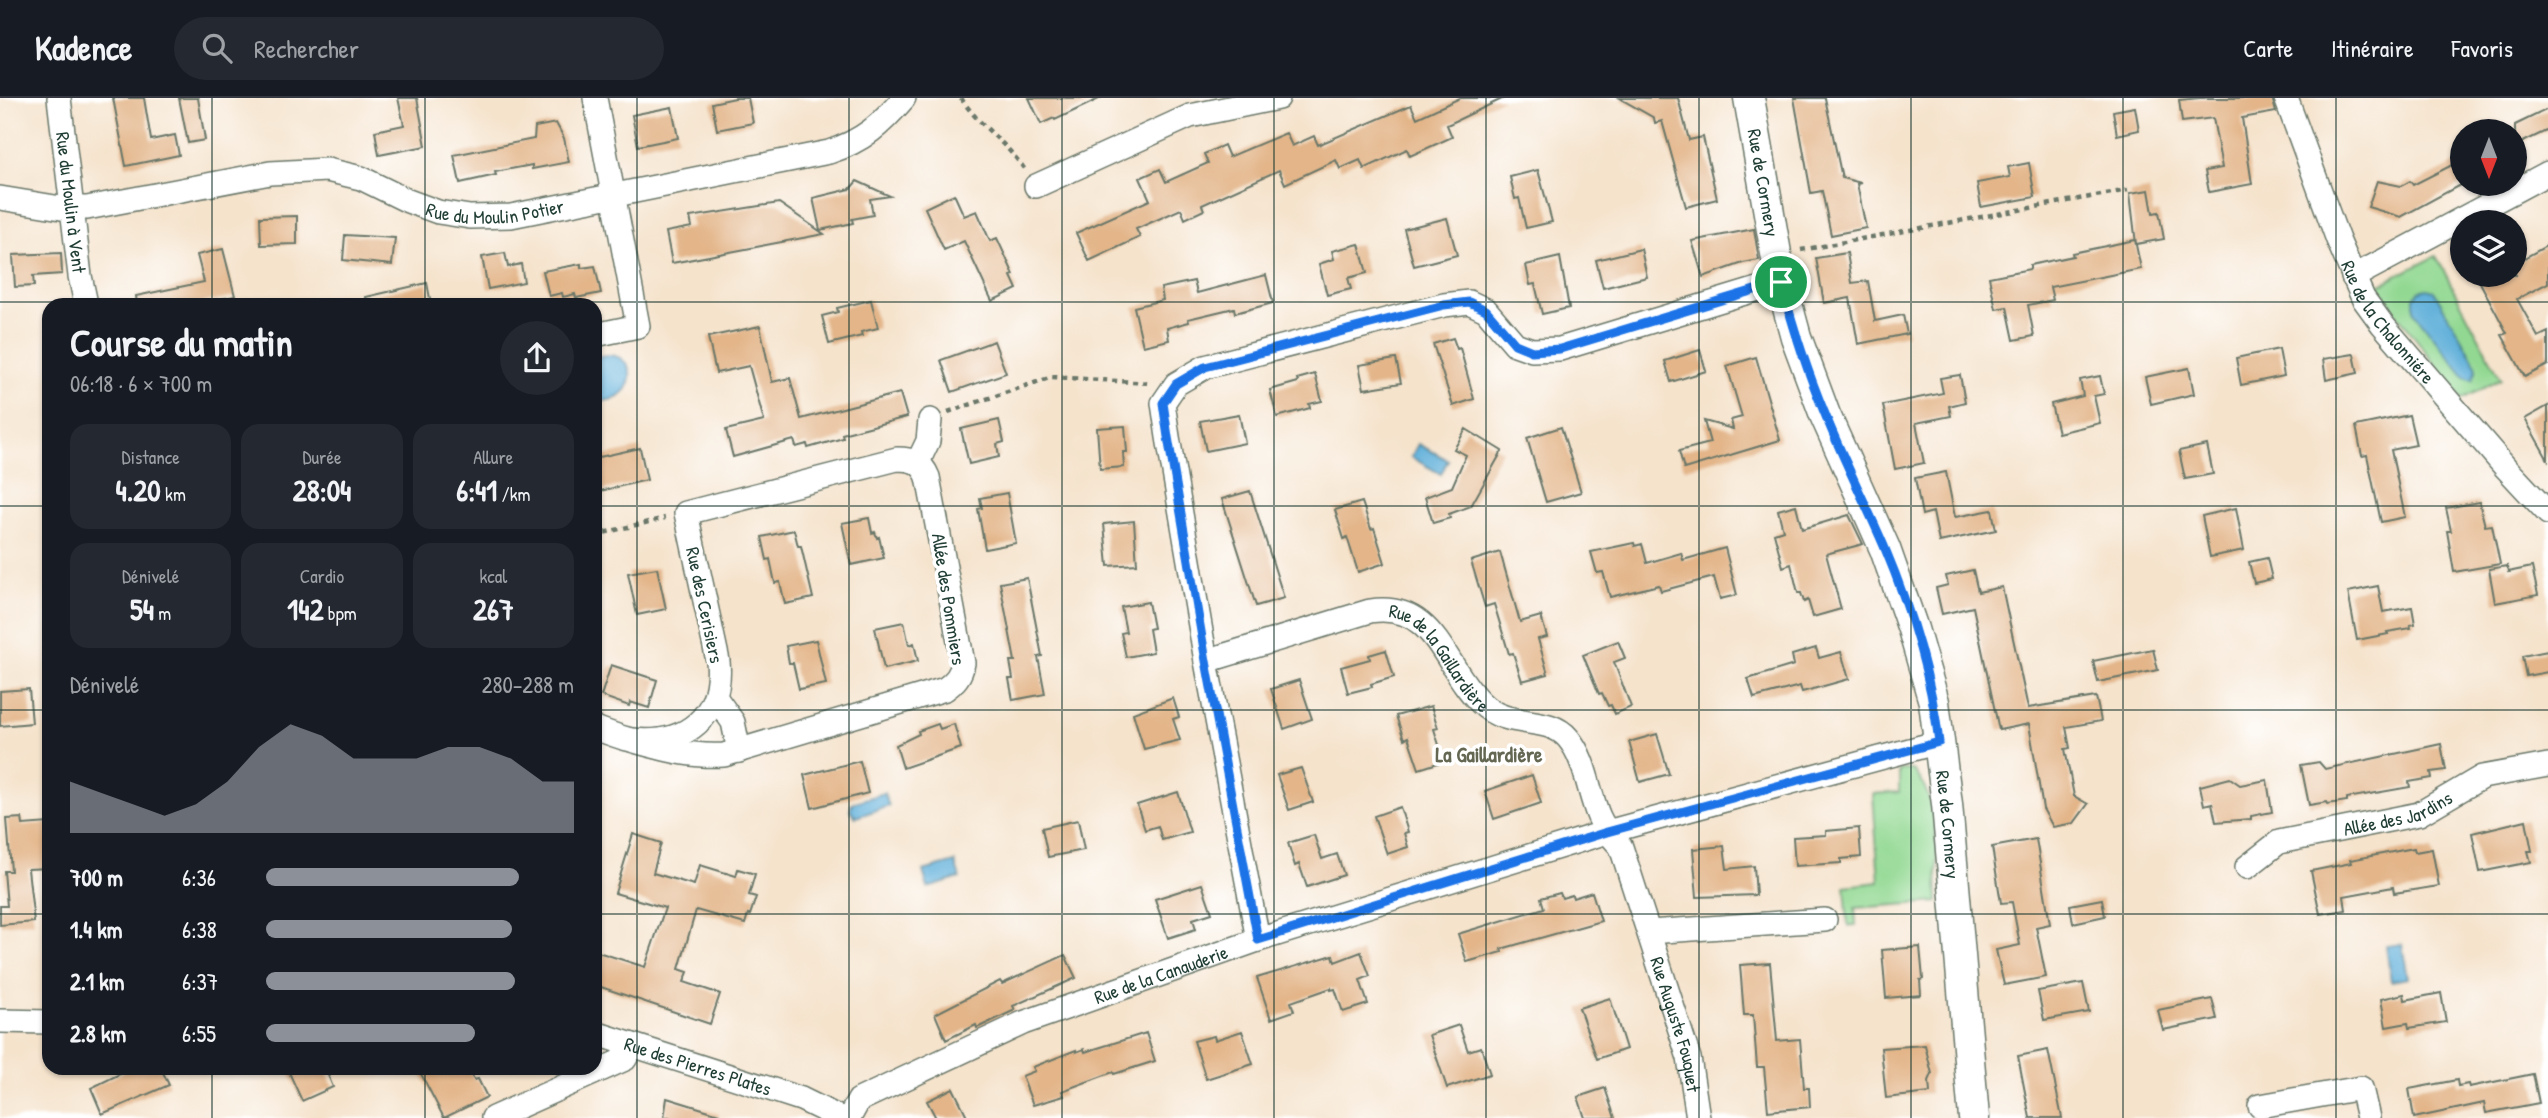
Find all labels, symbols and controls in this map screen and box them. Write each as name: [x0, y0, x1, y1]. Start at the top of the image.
search box: [174, 17, 664, 80]
text: Kadence: [35, 26, 132, 70]
icon: search: [198, 29, 236, 67]
text: Rechercher: [254, 31, 359, 66]
text: Carte: [2243, 32, 2293, 64]
text: Itinéraire: [2331, 32, 2413, 64]
text: Favoris: [2451, 32, 2513, 64]
north arrow: [2450, 119, 2527, 196]
map controls: [2450, 119, 2527, 287]
street label: Rue de Cormery: [1742, 127, 1786, 239]
street label: Rue du Moulin à Vent: [50, 130, 93, 275]
street label: Rue du Moulin Potier: [422, 193, 567, 230]
button: layers: [2450, 210, 2527, 287]
pin: [1751, 252, 1811, 312]
street label: Rue de la Chalonniére: [2335, 256, 2441, 390]
icon: arrive: [1762, 263, 1800, 301]
text: Course du matin: [70, 316, 293, 368]
button: share: [500, 321, 574, 395]
text: 06:18 · 6 × 700 m: [70, 368, 212, 399]
text: Distance: [122, 444, 180, 470]
text: Durée: [302, 444, 342, 470]
text: Allure: [473, 444, 513, 470]
text: 4.20: [115, 470, 161, 510]
text: 28:04: [293, 470, 351, 510]
text: 6:41: [456, 470, 497, 510]
text: km: [161, 481, 186, 507]
text: /km: [497, 481, 530, 507]
street label: Allée des Pommiers: [926, 531, 972, 667]
street label: Rue des Cerisiers: [680, 545, 730, 665]
text: Dénivelé: [122, 563, 179, 589]
text: Cardio: [300, 563, 344, 589]
text: kcal: [479, 563, 507, 589]
text: 54: [130, 589, 154, 629]
text: 142: [287, 589, 323, 629]
text: 267: [473, 589, 514, 629]
street label: Rue de la Gaillardière: [1387, 597, 1496, 718]
text: m: [154, 600, 171, 626]
text: bpm: [323, 600, 357, 626]
text: Dénivelé: [70, 669, 139, 700]
text: 280–288 m: [482, 669, 574, 700]
district label: La Gaillardière: [1436, 740, 1543, 769]
street label: Rue de Cormery: [1930, 769, 1966, 880]
street label: Allée des Jardins: [2341, 784, 2457, 842]
text: 700 m: [70, 862, 123, 893]
text: 6:36: [182, 862, 216, 893]
text: 1.4 km: [70, 914, 122, 945]
text: 6:38: [182, 914, 217, 945]
street label: Rue de la Canauderie: [1090, 939, 1232, 1010]
street label: Rue Auguste Fouquet: [1644, 953, 1707, 1094]
text: 2.1 km: [70, 966, 125, 997]
text: 6:37: [182, 966, 218, 997]
text: 2.8 km: [70, 1018, 126, 1049]
text: 6:55: [182, 1018, 216, 1049]
street label: Rue des Pierres Plates: [621, 1030, 775, 1102]

